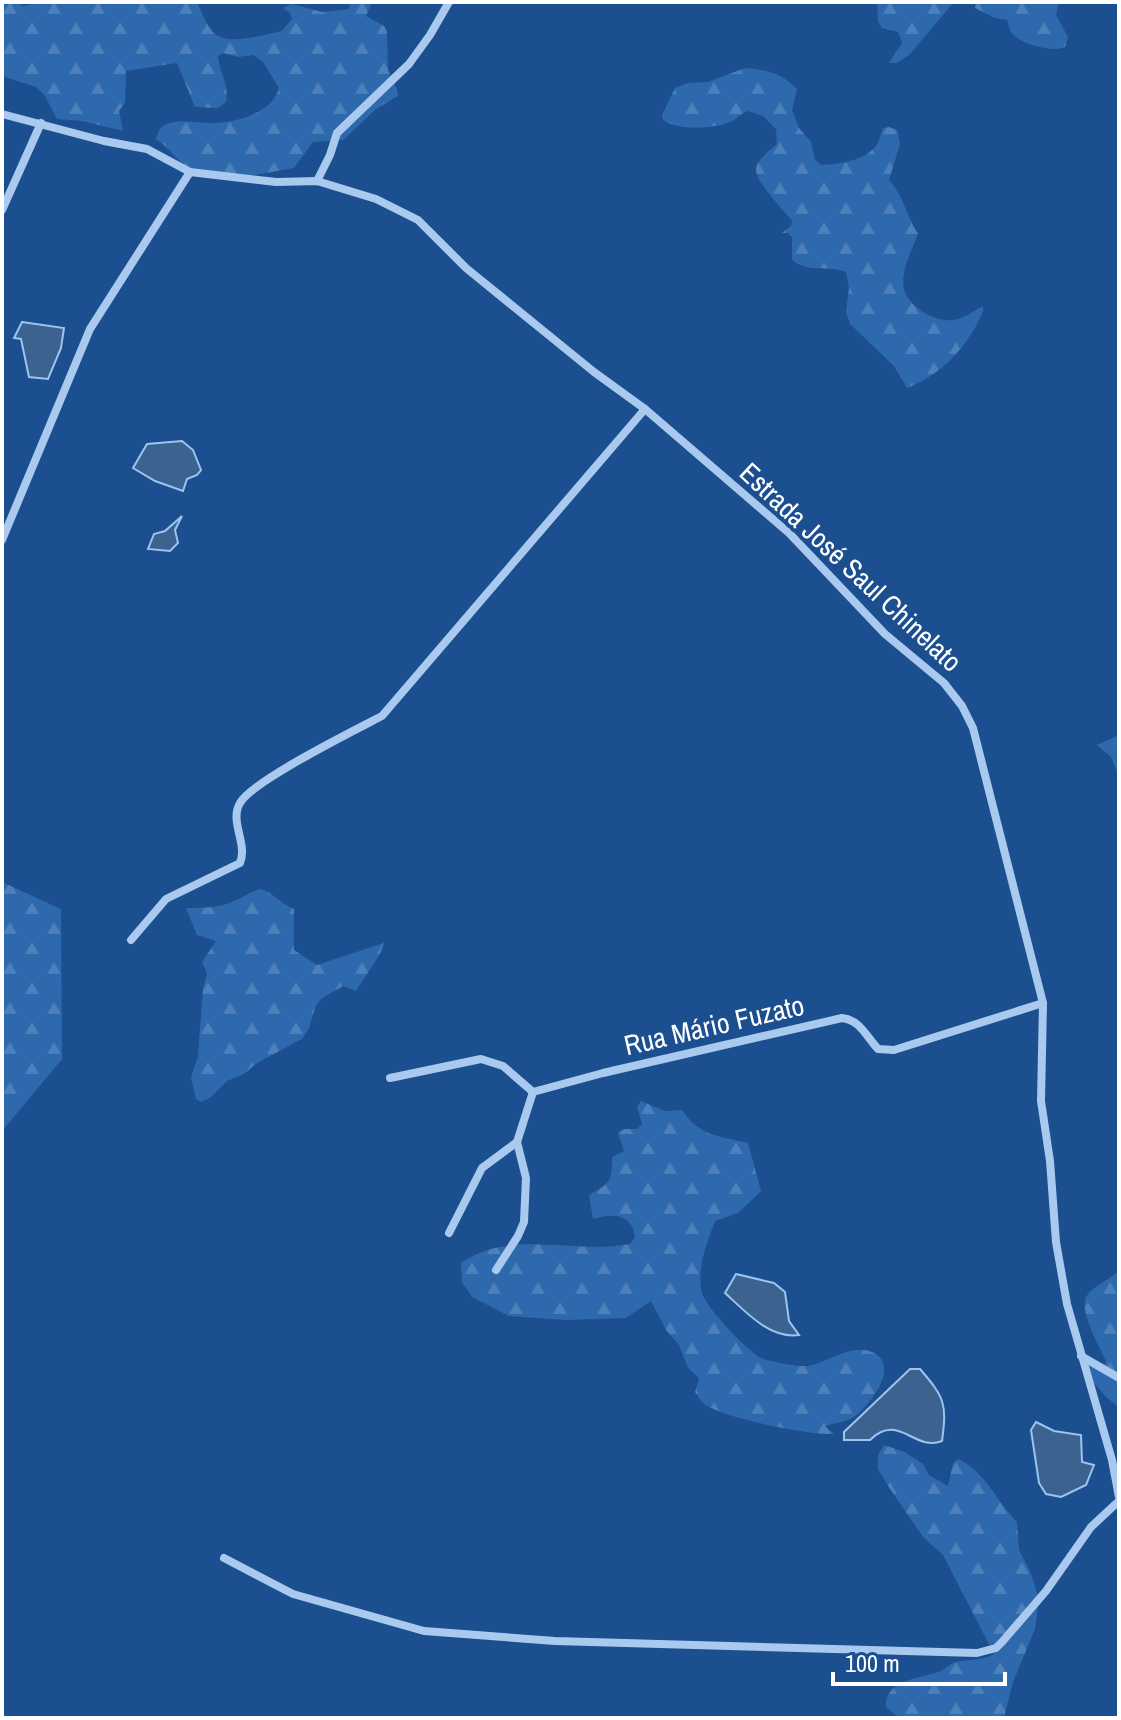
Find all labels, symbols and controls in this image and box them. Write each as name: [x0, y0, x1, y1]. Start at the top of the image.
street label: Estrada José Saul Chinelato: [732, 454, 970, 680]
street label: Rua Mário Fuzato: [620, 986, 808, 1064]
scale bar: [833, 1636, 1005, 1686]
text: 100 m: [845, 1647, 900, 1679]

